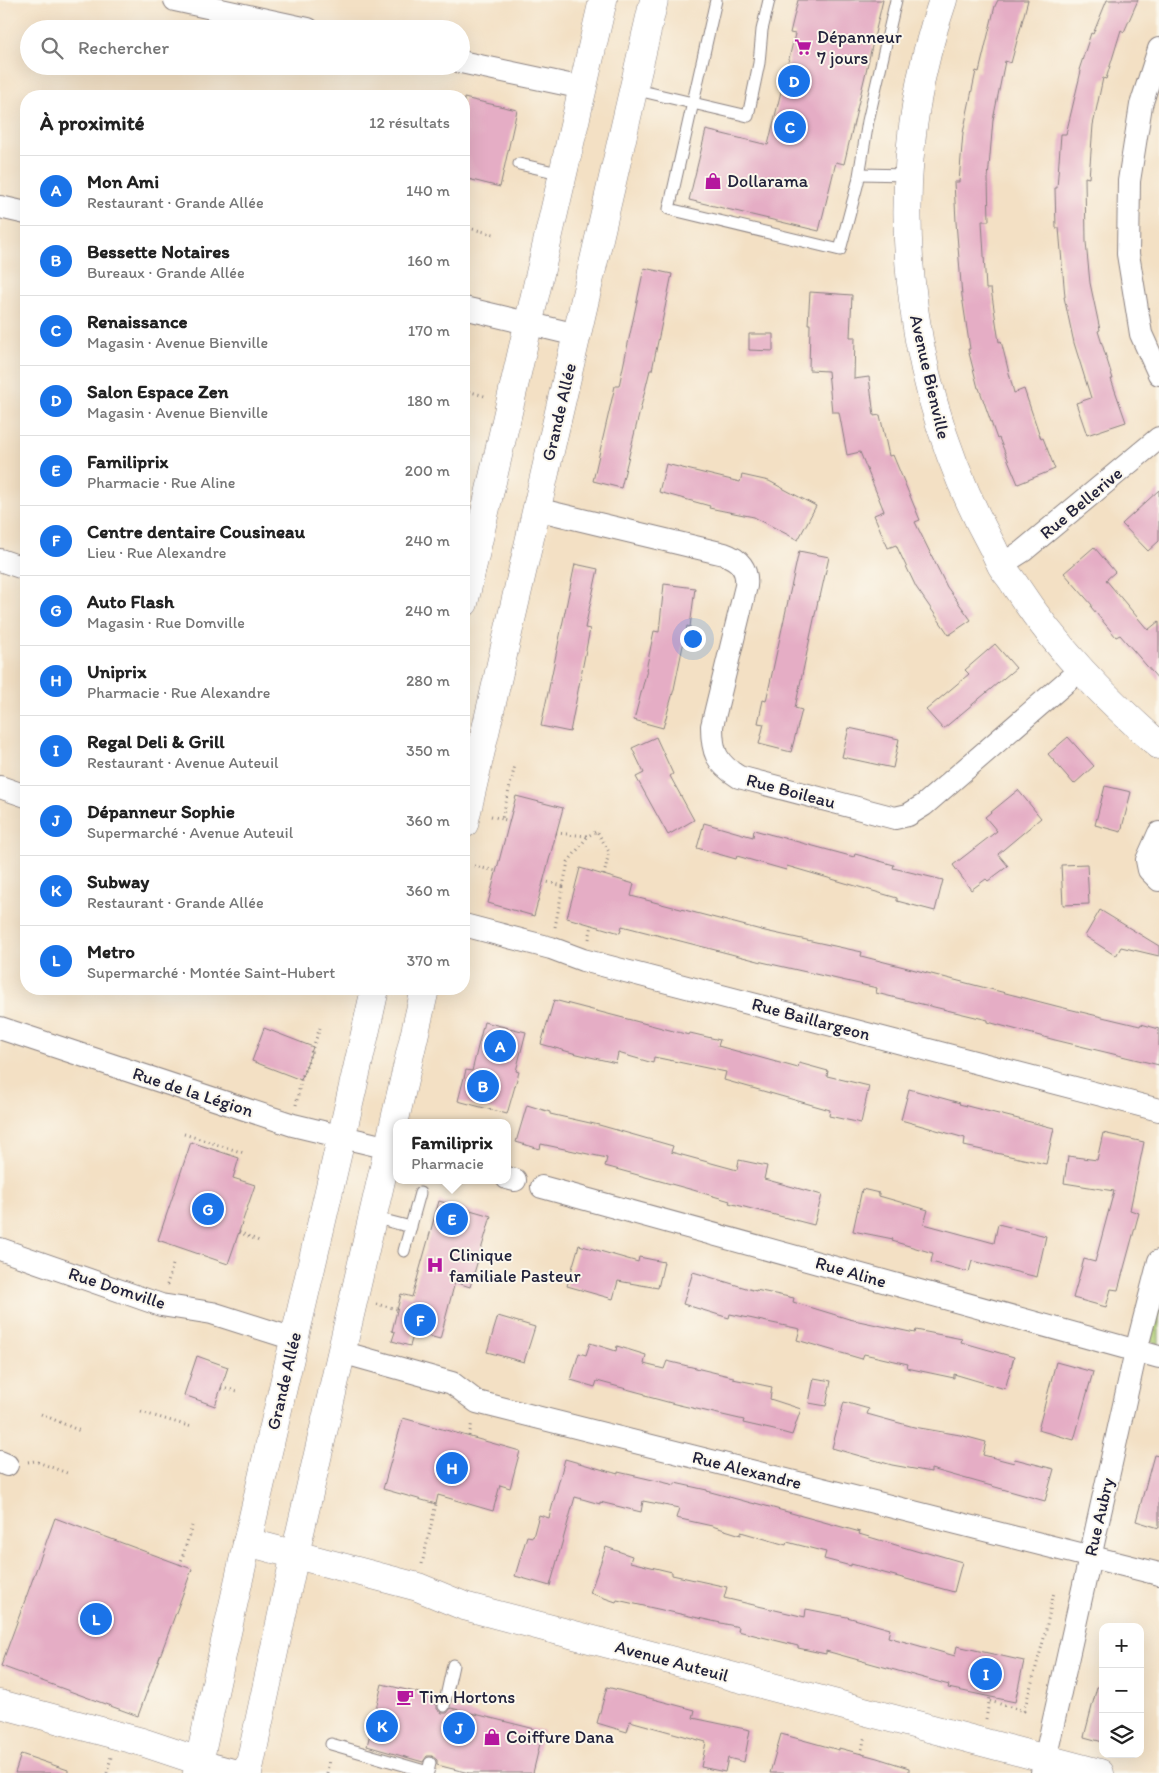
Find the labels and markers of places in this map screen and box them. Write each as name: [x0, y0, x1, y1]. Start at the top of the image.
place label: Dépanneur 7 jours: [817, 26, 903, 69]
supermarket icon: Dépanneur 7 jours: [793, 37, 813, 57]
pin: D: [778, 62, 810, 100]
pin: C: [774, 108, 806, 146]
place label: Dollarama: [727, 170, 809, 192]
shop icon: Dollarama: [703, 171, 723, 191]
pin: A: [484, 1027, 516, 1065]
pin: B: [467, 1067, 499, 1105]
pin: G: [192, 1190, 224, 1228]
pin: E: [436, 1200, 468, 1238]
place label: Clinique familiale Pasteur: [449, 1244, 581, 1287]
hospital icon: Clinique familiale Pasteur: [425, 1255, 445, 1275]
pin: F: [404, 1301, 436, 1339]
pin: H: [436, 1449, 468, 1487]
pin: L: [80, 1600, 112, 1638]
pin: I: [970, 1655, 1002, 1693]
place label: Tim Hortons: [419, 1686, 515, 1708]
cafe icon: Tim Hortons: [395, 1687, 415, 1707]
pin: K: [366, 1707, 398, 1745]
pin: J: [443, 1709, 475, 1747]
place label: Coiffure Dana: [506, 1726, 615, 1748]
shop icon: Coiffure Dana: [482, 1727, 502, 1747]

